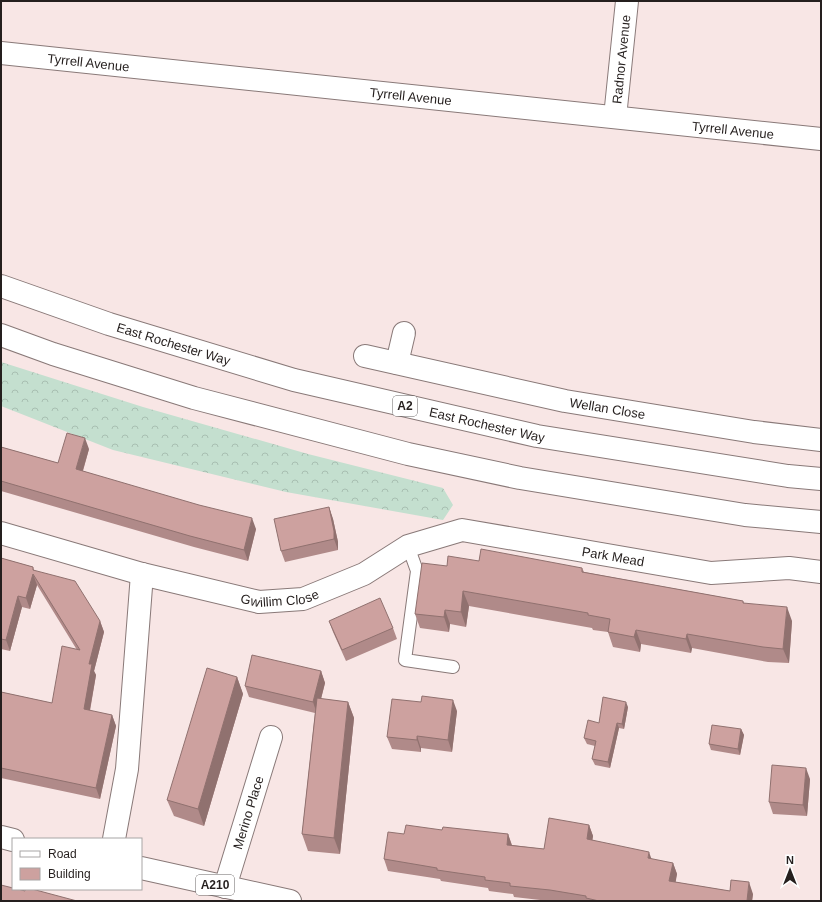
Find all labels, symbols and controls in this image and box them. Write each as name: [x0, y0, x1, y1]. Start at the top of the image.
street label: Radnor Avenue: [609, 14, 634, 105]
street label: Tyrrell Avenue: [47, 51, 130, 74]
street label: Tyrrell Avenue: [369, 85, 452, 108]
street label: Tyrrell Avenue: [691, 119, 775, 142]
street label: East Rochester Way: [115, 320, 233, 368]
street label: Wellan Close: [568, 395, 646, 422]
road number: A2: [393, 396, 417, 416]
street label: East Rochester Way: [428, 404, 546, 445]
street label: Park Mead: [581, 544, 645, 569]
street label: Gwillim Close: [239, 586, 321, 610]
street label: Merino Place: [230, 774, 267, 851]
legend: [12, 838, 142, 890]
text: Road: [48, 847, 77, 861]
north arrow: [770, 850, 810, 890]
text: N: [786, 854, 794, 866]
text: Building: [48, 867, 91, 881]
road number: A210: [196, 875, 234, 895]

